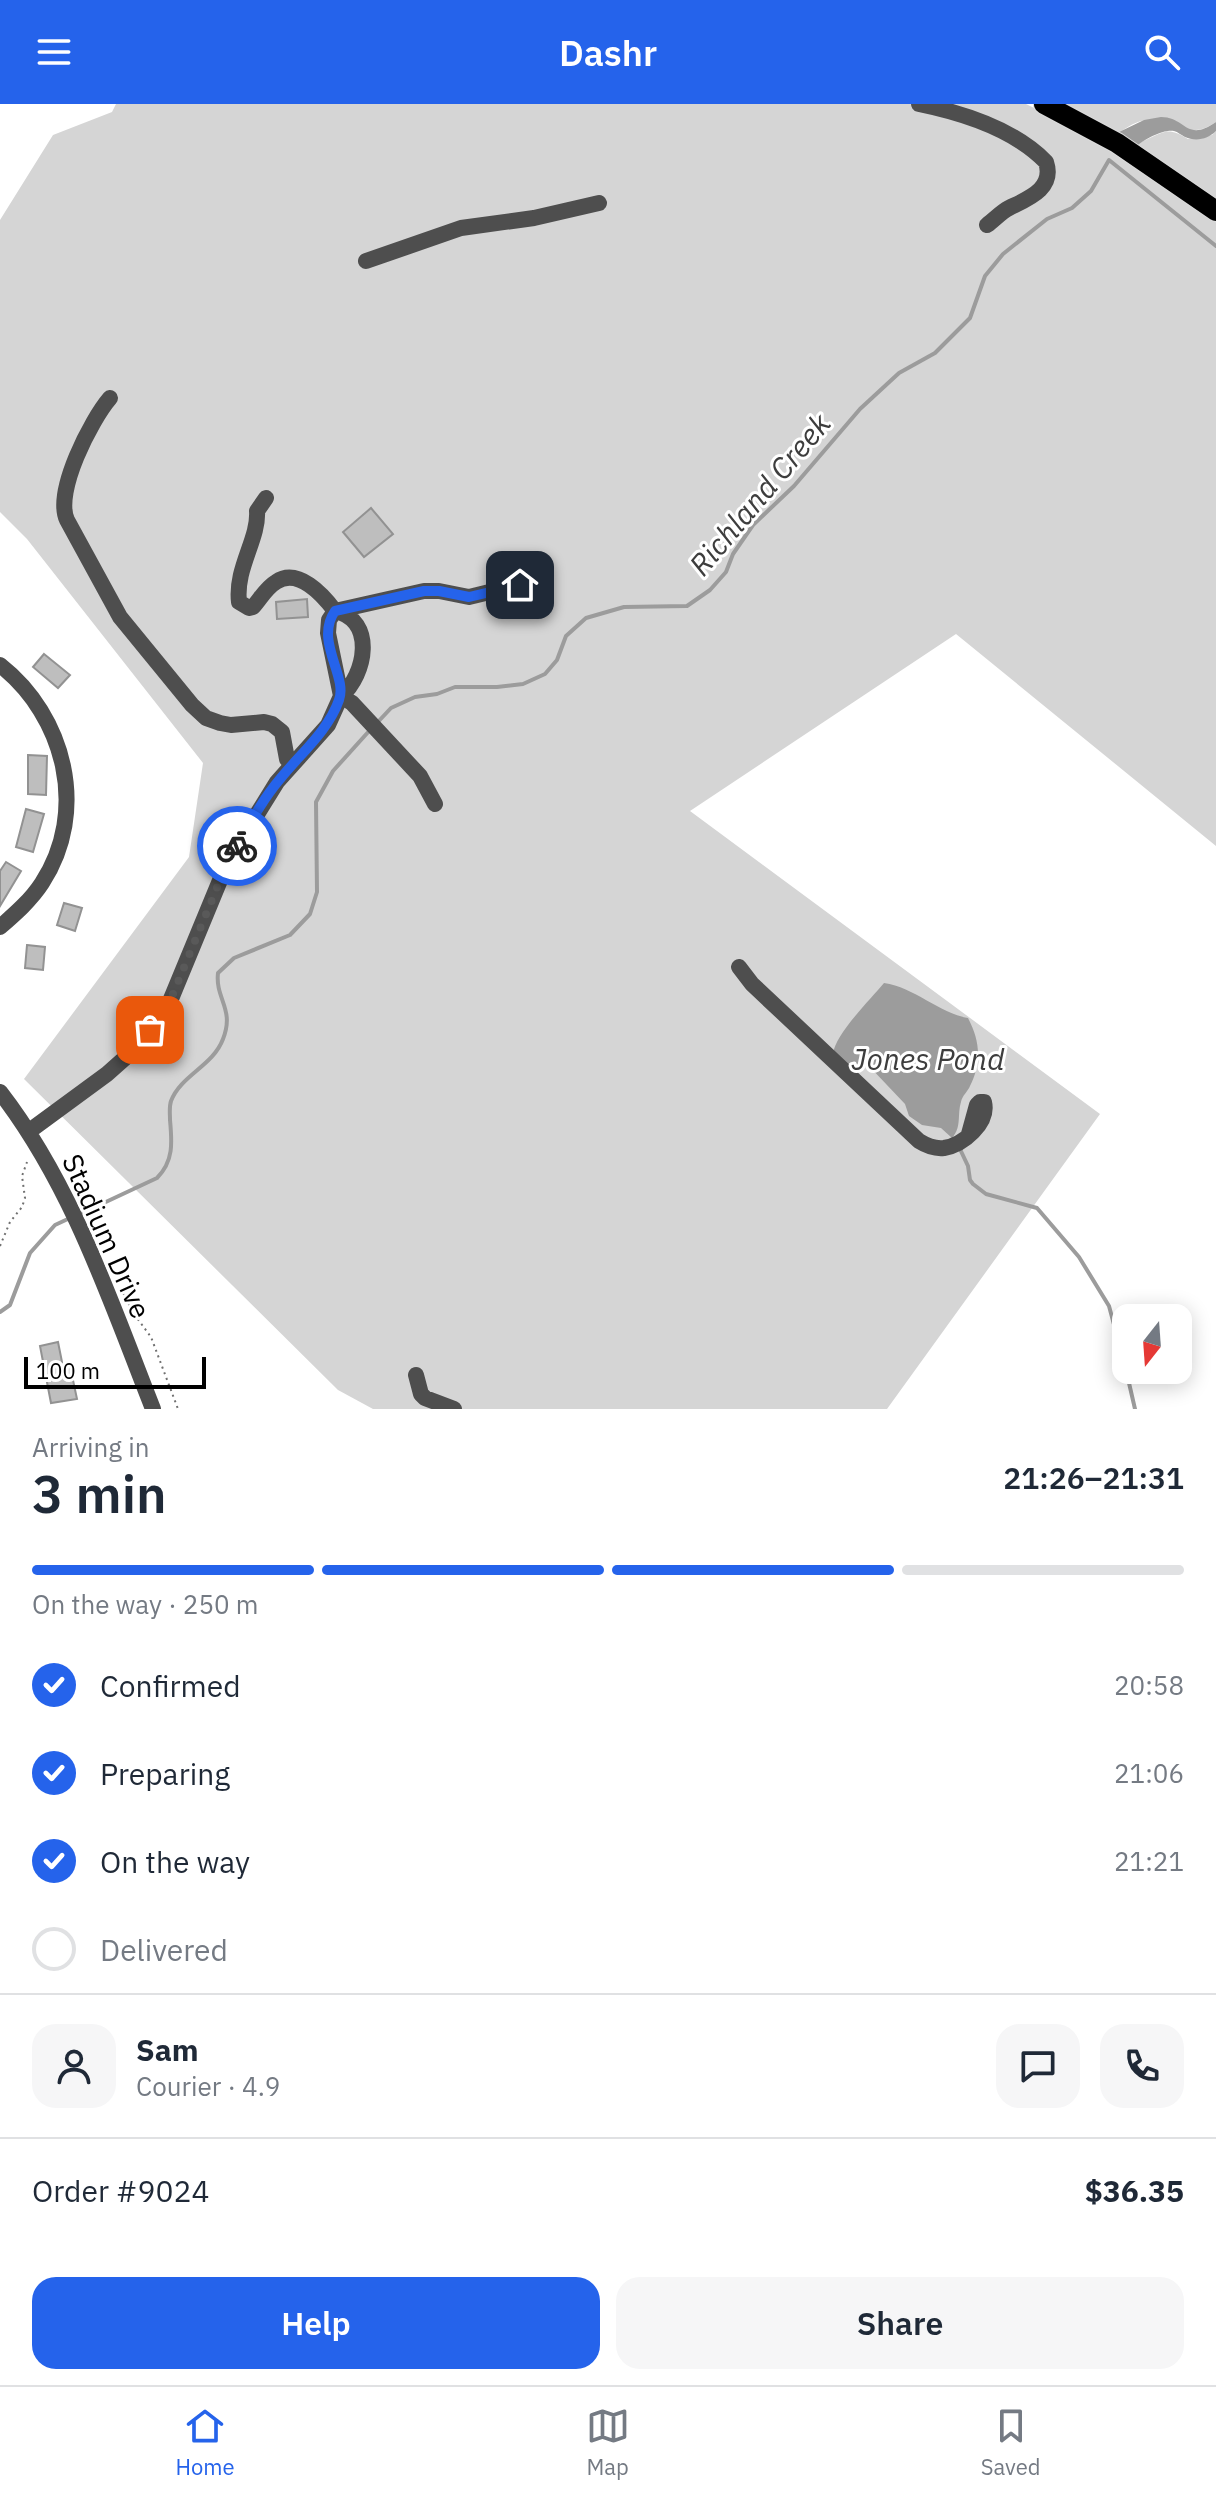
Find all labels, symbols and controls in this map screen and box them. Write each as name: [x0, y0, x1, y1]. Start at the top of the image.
text: Dashr: [559, 29, 657, 76]
icon: menu: [32, 30, 76, 74]
icon: search: [1140, 30, 1184, 74]
water label: Richland Creek: [680, 404, 839, 583]
pin: [486, 551, 554, 619]
icon: home: [498, 563, 542, 607]
courier: [197, 806, 277, 886]
icon: bike: [215, 824, 259, 868]
pin: [116, 996, 184, 1064]
icon: bag: [128, 1008, 172, 1052]
water label: Jones Pond: [851, 1039, 1005, 1078]
street label: Stadium Drive: [54, 1148, 160, 1324]
north arrow: [1112, 1304, 1192, 1384]
map controls: [1112, 1304, 1192, 1384]
scale bar: [24, 1353, 206, 1389]
text: 100 m: [36, 1356, 100, 1385]
text: Arriving in: [32, 1430, 149, 1464]
text: 21:26–21:31: [1003, 1458, 1184, 1497]
text: 3 min: [32, 1460, 167, 1527]
text: On the way · 250 m: [32, 1587, 258, 1621]
icon: check: [32, 1663, 76, 1707]
text: Confirmed: [100, 1666, 241, 1705]
text: 20:58: [1114, 1668, 1184, 1702]
icon: check: [32, 1751, 76, 1795]
text: Preparing: [100, 1754, 230, 1793]
text: 21:06: [1114, 1756, 1184, 1790]
icon: check: [32, 1839, 76, 1883]
text: On the way: [100, 1842, 250, 1881]
text: 21:21: [1114, 1844, 1184, 1878]
text: Delivered: [100, 1930, 228, 1969]
button: person: [32, 2024, 116, 2108]
button: chat: [996, 2024, 1080, 2108]
button: phone: [1100, 2024, 1184, 2108]
text: Sam: [136, 2030, 199, 2069]
text: Courier · 4.9: [136, 2069, 280, 2103]
text: Order #9024: [32, 2171, 209, 2210]
text: $36.35: [1085, 2171, 1184, 2210]
button: Help: [32, 2277, 600, 2369]
button: Share: [616, 2277, 1184, 2369]
tab: Home: [175, 2404, 235, 2481]
tab: Map: [586, 2404, 630, 2481]
tab: Saved: [981, 2404, 1040, 2481]

